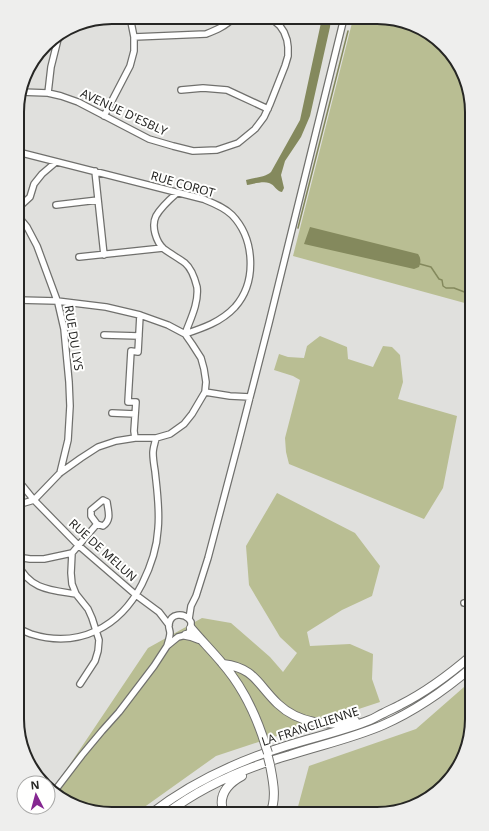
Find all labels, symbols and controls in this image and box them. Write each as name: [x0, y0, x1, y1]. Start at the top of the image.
street label: AVENUE D'ESBLY: [78, 84, 170, 140]
street label: RUE COROT: [149, 167, 217, 201]
street label: RUE DU LYS: [60, 304, 88, 372]
street label: RUE DE MELUN: [65, 515, 141, 585]
street label: LA FRANCILIENNE: [259, 702, 361, 750]
north arrow: [16, 775, 56, 815]
text: N: [30, 777, 40, 792]

